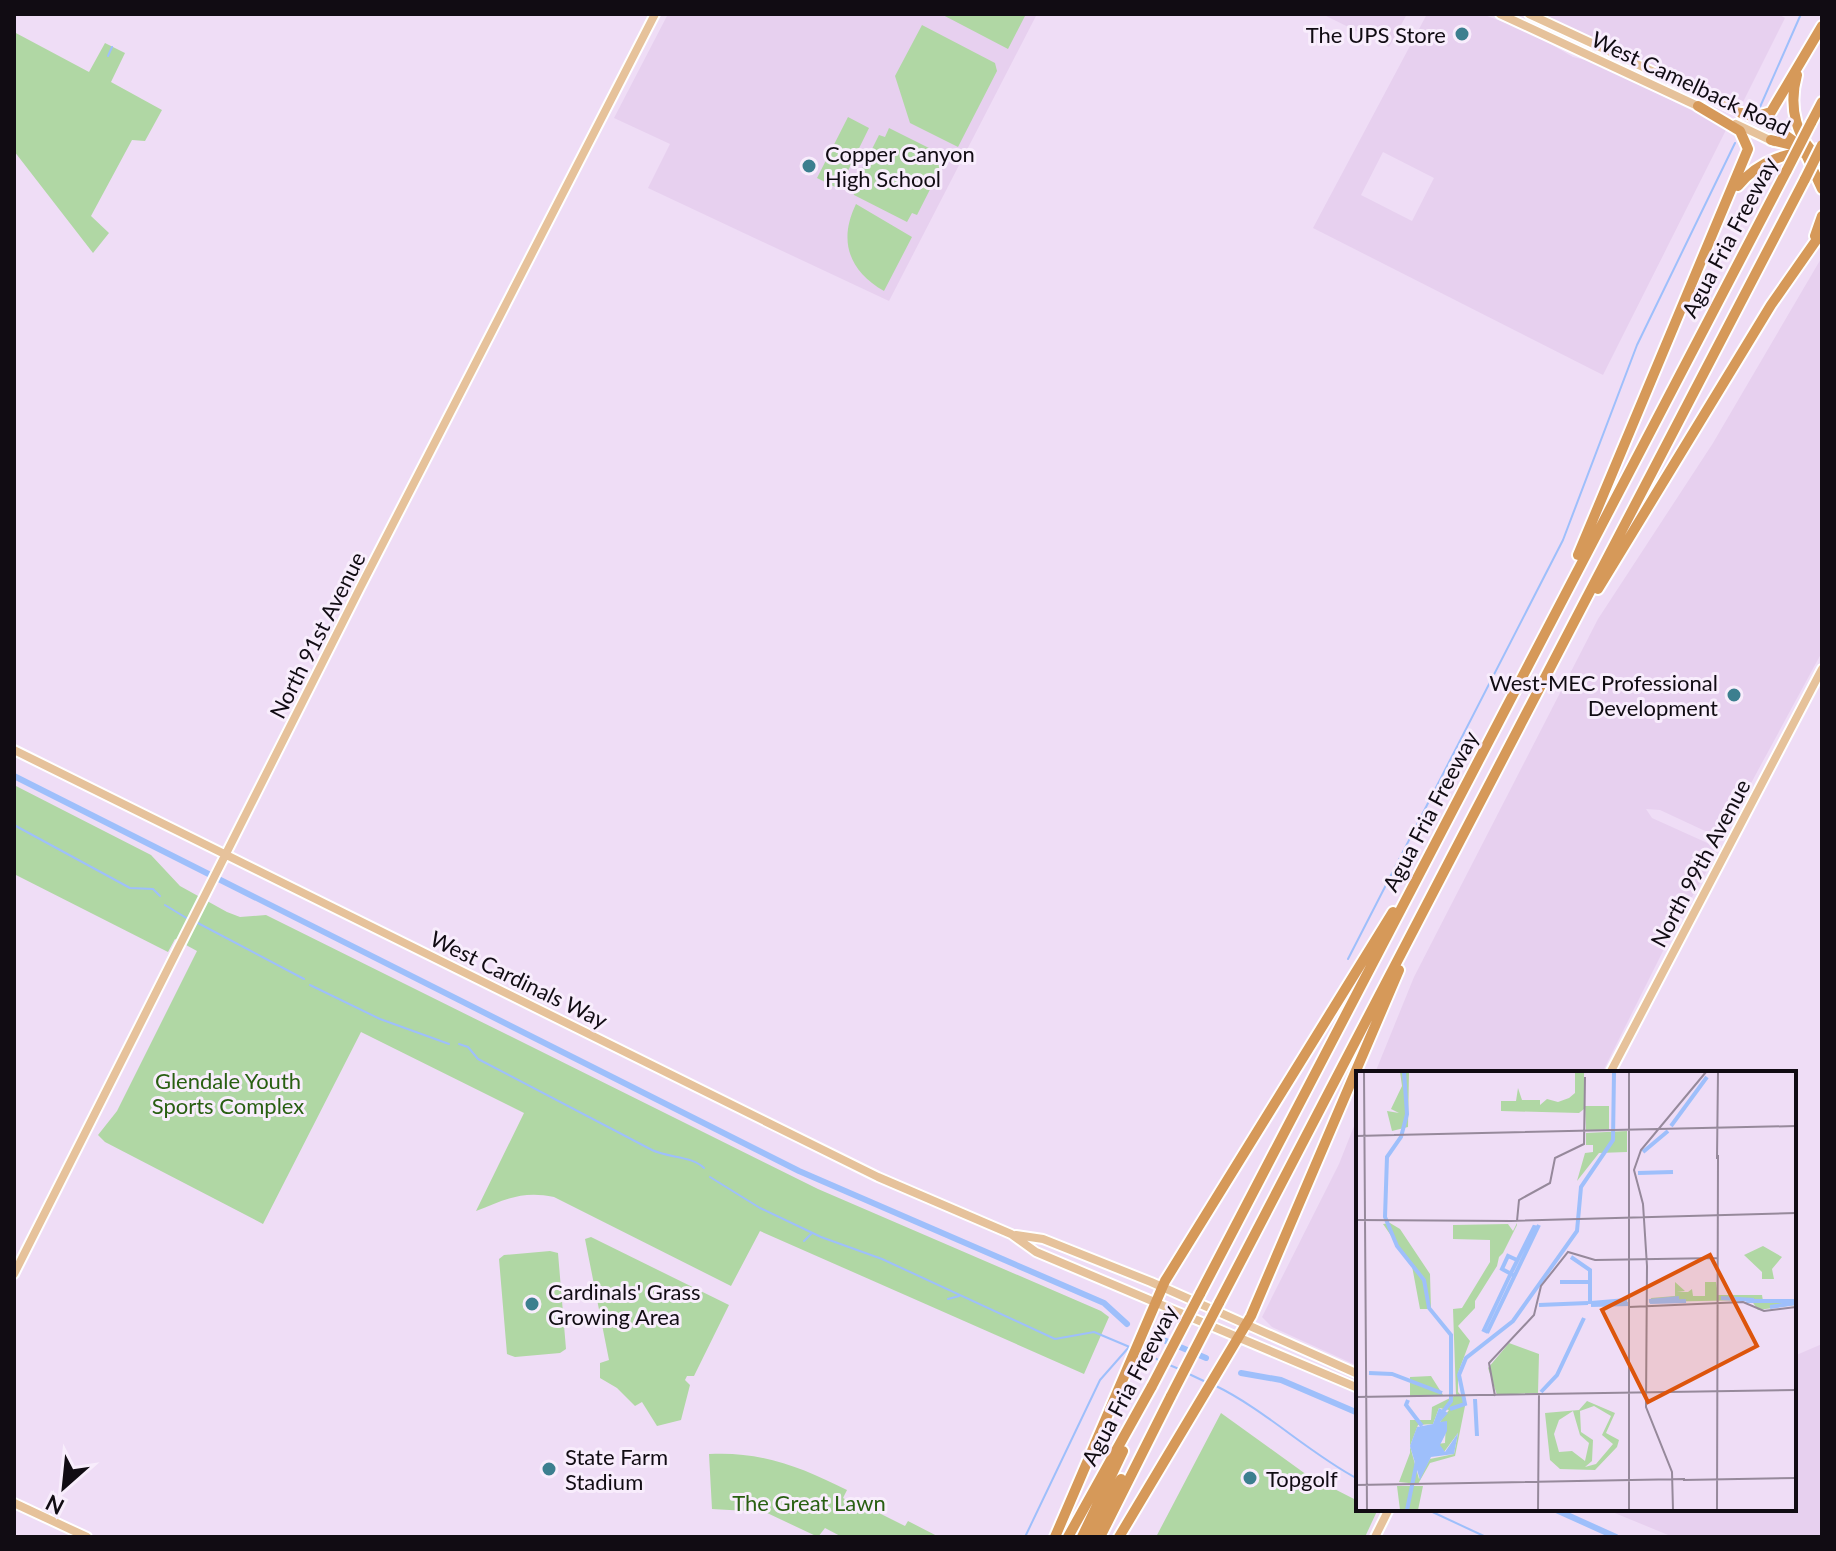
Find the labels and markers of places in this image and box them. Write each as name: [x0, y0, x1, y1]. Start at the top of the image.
place label: The UPS Store: [1306, 21, 1446, 48]
marker: The UPS Store: [1453, 25, 1471, 43]
place label: Copper Canyon High School: [825, 140, 975, 192]
marker: Copper Canyon High School: [800, 157, 818, 175]
place label: West-MEC Professional Development: [1489, 669, 1718, 721]
marker: West-MEC Professional Development: [1725, 686, 1743, 704]
place label: Cardinals' Grass Growing Area: [548, 1278, 701, 1330]
marker: Cardinals' Grass Growing Area: [523, 1295, 541, 1313]
place label: State Farm Stadium: [565, 1443, 668, 1495]
marker: State Farm Stadium: [540, 1460, 558, 1478]
place label: Topgolf: [1266, 1465, 1338, 1492]
marker: Topgolf: [1241, 1469, 1259, 1487]

